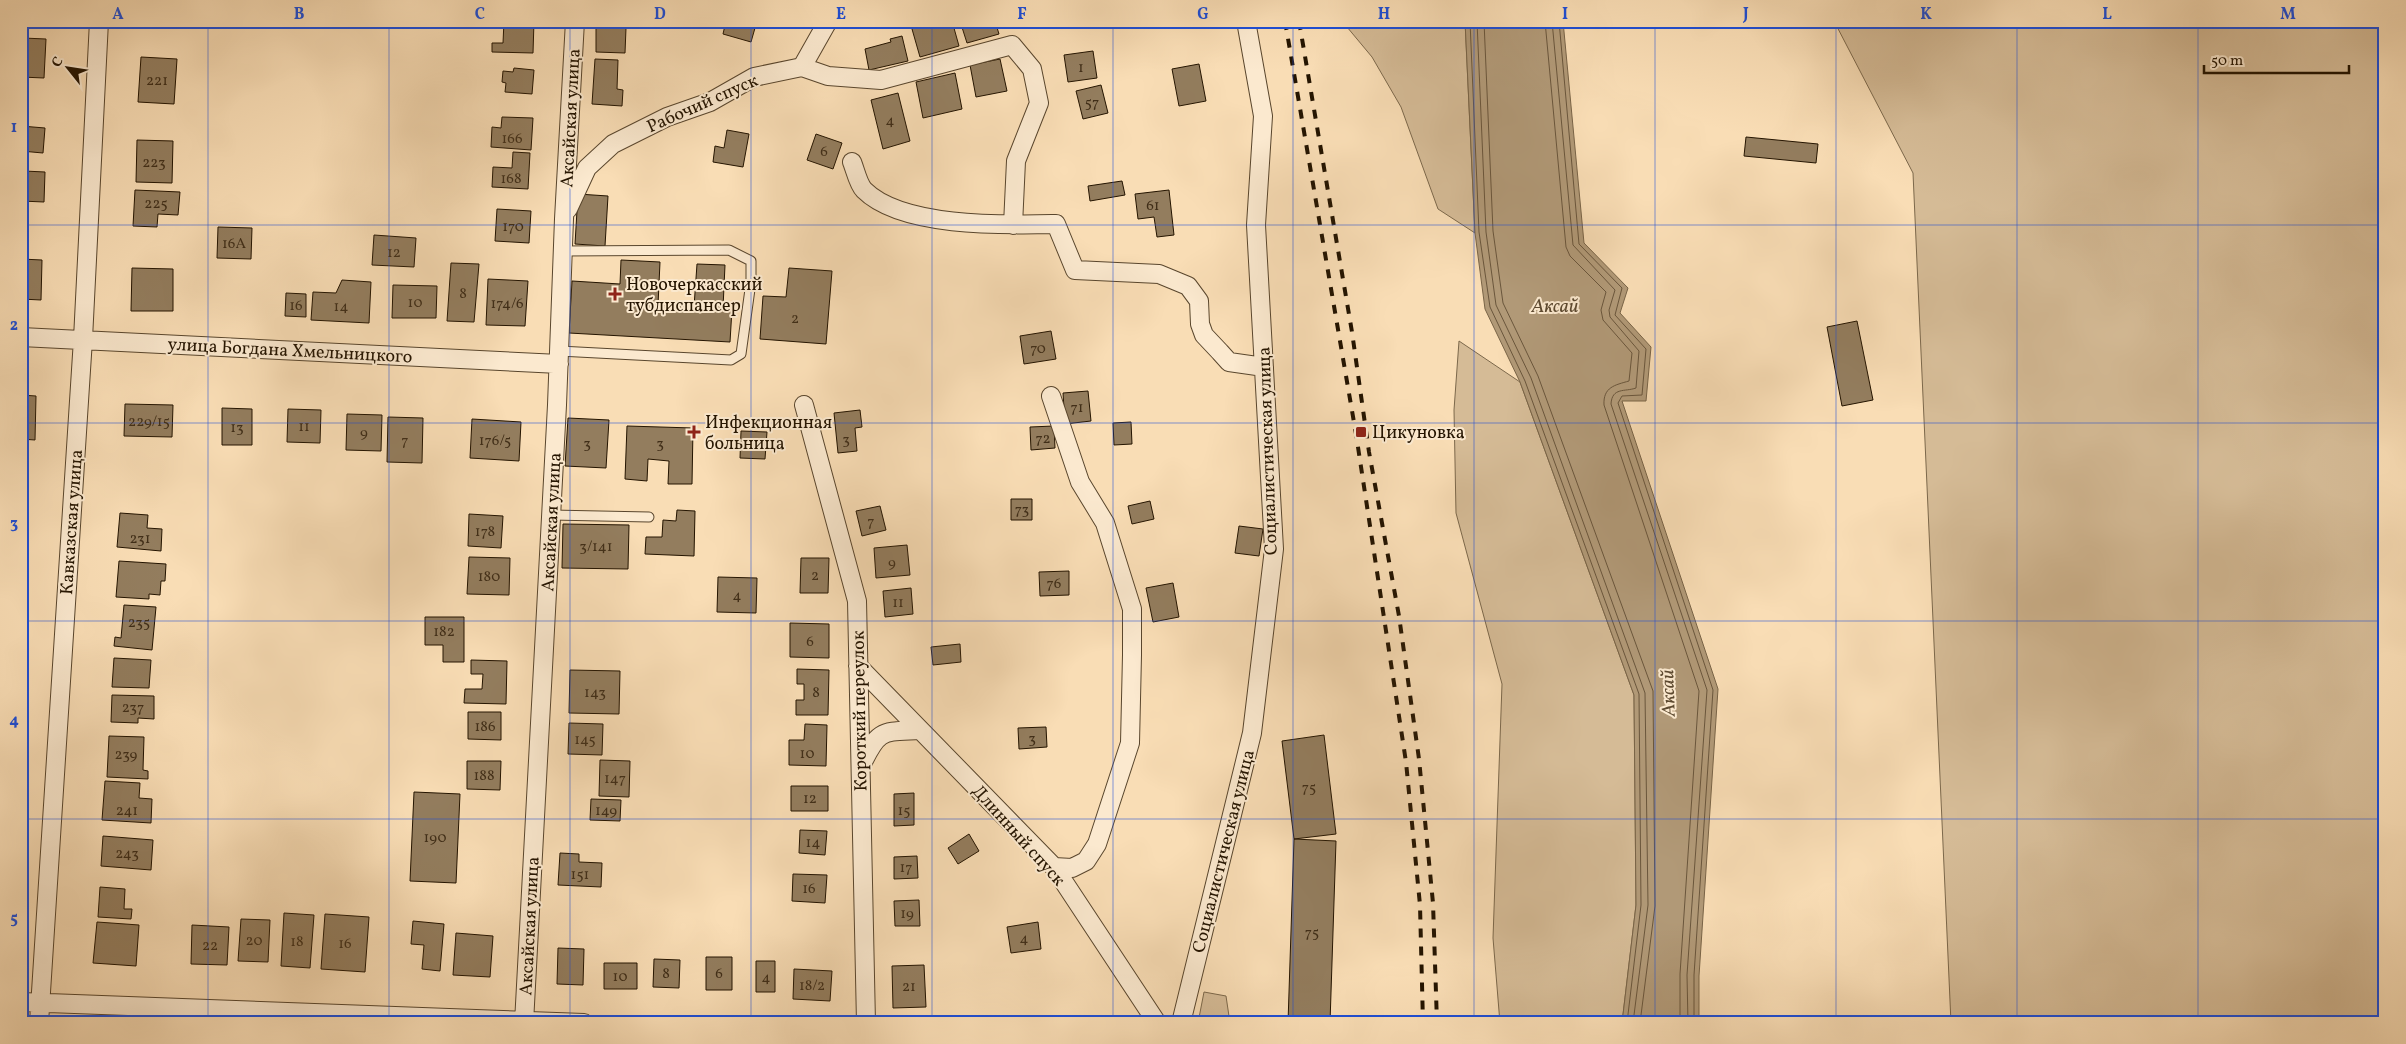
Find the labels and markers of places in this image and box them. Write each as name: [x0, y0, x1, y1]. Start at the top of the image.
place label: Новочеркасский тубдиспансер: [626, 273, 763, 319]
marker: Новочеркасский тубдиспансер: [608, 287, 622, 301]
place label: Инфекционная больница: [705, 411, 832, 457]
place label: Цикуновка: [1372, 421, 1465, 446]
marker: Инфекционная больница: [687, 425, 701, 439]
marker: Цикуновка: [1354, 425, 1368, 439]

